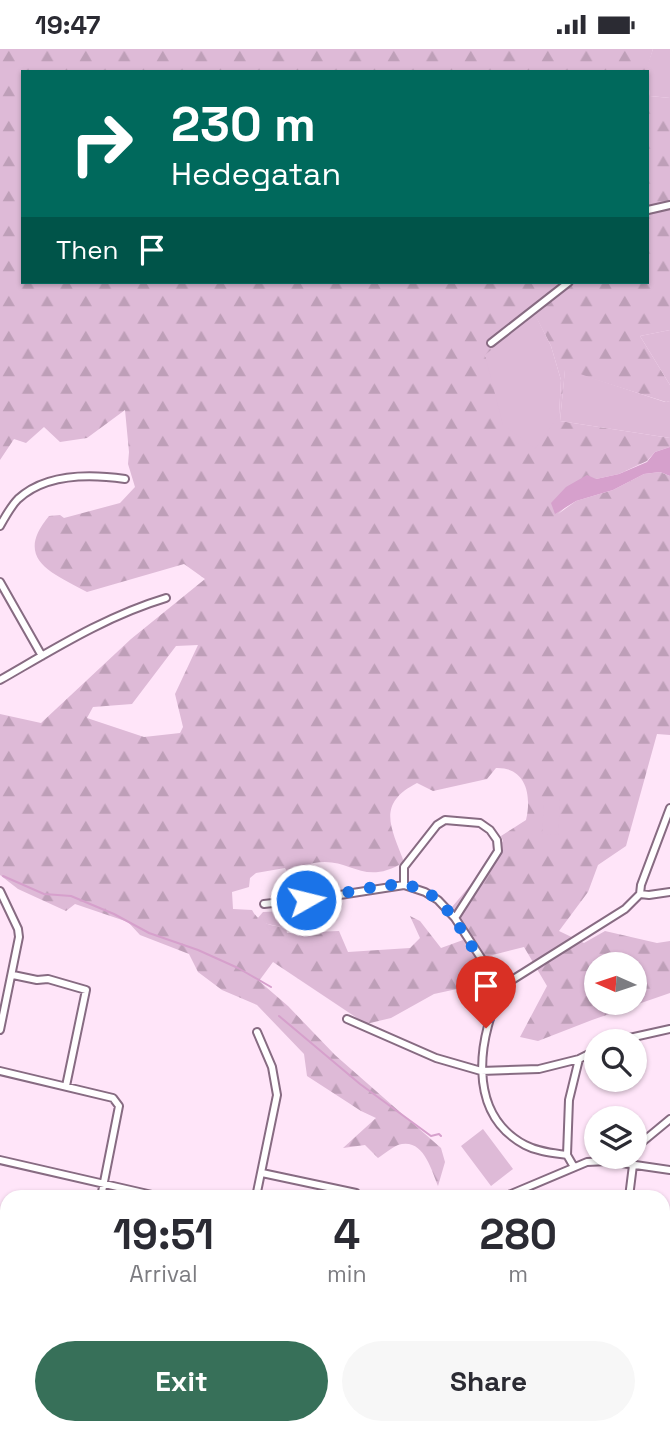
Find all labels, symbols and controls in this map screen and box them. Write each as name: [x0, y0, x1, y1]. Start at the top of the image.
text: 19:47: [35, 8, 100, 42]
text: 230 m: [171, 93, 316, 155]
icon: right: [56, 98, 147, 189]
text: Hedegatan: [171, 154, 341, 194]
icon: arrive: [133, 231, 171, 269]
text: Then: [56, 233, 119, 267]
position arrow: [269, 863, 343, 937]
north arrow: [584, 952, 648, 1015]
map controls: [584, 952, 647, 1169]
pin: [456, 956, 516, 1028]
icon: arrive: [467, 967, 505, 1005]
button: search: [584, 1029, 647, 1092]
button: layers: [584, 1106, 647, 1169]
text: 19:51: [113, 1208, 214, 1261]
text: 4: [333, 1208, 360, 1261]
text: 280: [480, 1208, 557, 1261]
text: Arrival: [129, 1259, 198, 1289]
text: min: [327, 1259, 367, 1289]
text: m: [508, 1259, 528, 1289]
button: Exit: [35, 1341, 328, 1421]
button: Share: [342, 1341, 635, 1421]

